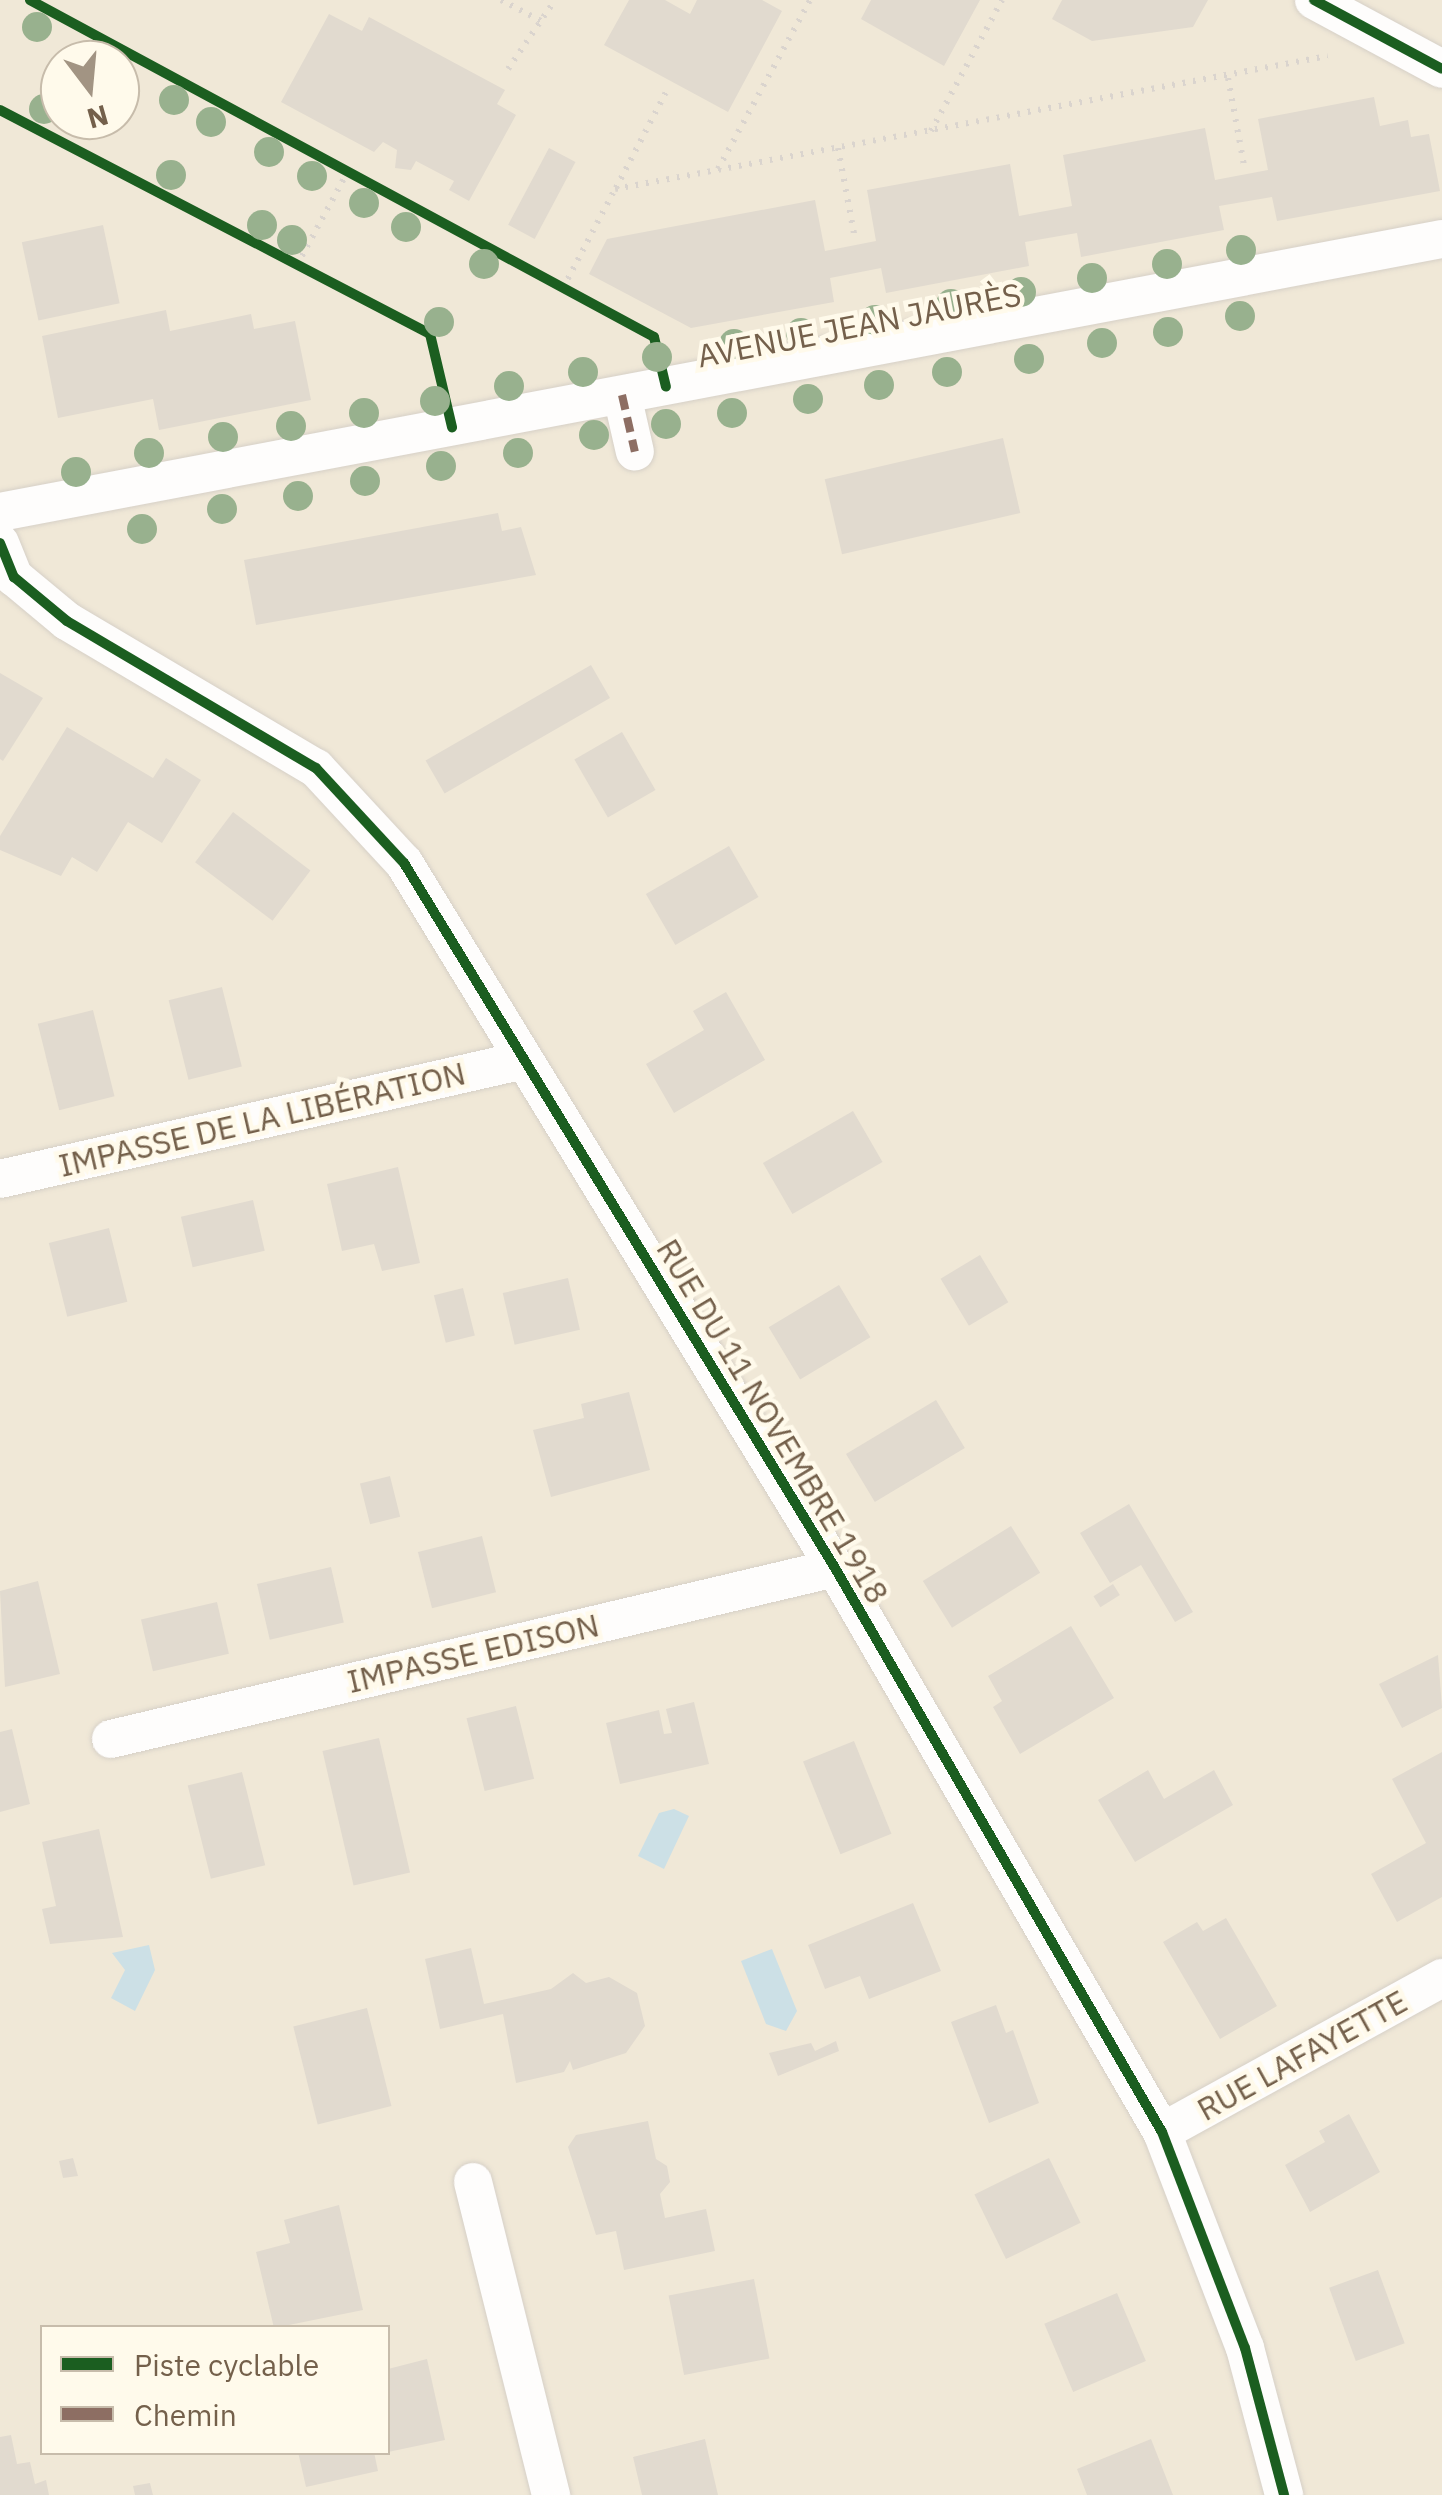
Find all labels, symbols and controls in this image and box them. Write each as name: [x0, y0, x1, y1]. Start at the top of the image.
north arrow: [40, 40, 140, 140]
text: N: [83, 97, 113, 138]
street label: AVENUE JEAN JAURÈS: [694, 275, 1024, 375]
street label: IMPASSE DE LA LIBÉRATION: [55, 1053, 469, 1185]
street label: RUE DU 11 NOVEMBRE 1918: [649, 1232, 897, 1610]
street label: IMPASSE EDISON: [343, 1605, 603, 1701]
street label: RUE LAFAYETTE: [1190, 1981, 1414, 2129]
legend: [40, 2325, 390, 2455]
text: Piste cyclable: [134, 2345, 319, 2384]
text: Chemin: [134, 2395, 237, 2434]

